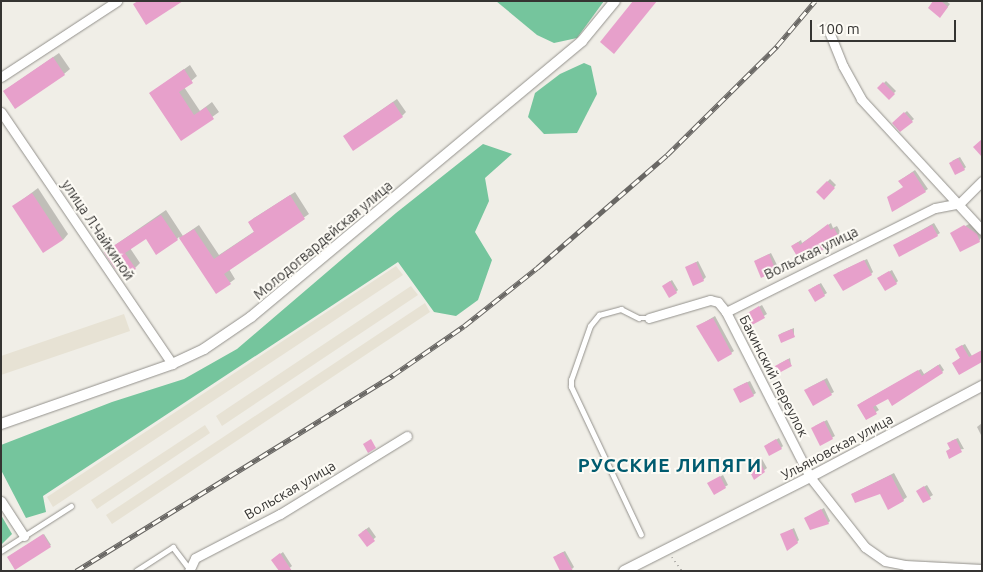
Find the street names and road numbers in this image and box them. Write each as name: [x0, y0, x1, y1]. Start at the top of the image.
street label: улица Л.Чайкиной: [58, 177, 138, 283]
street label: Молодогвардейская улица: [250, 177, 396, 303]
street label: Вольская улица: [761, 223, 861, 283]
street label: Бакинский переулок: [736, 312, 812, 440]
street label: Ульяновская улица: [778, 410, 896, 484]
street label: Вольская улица: [241, 457, 339, 523]

